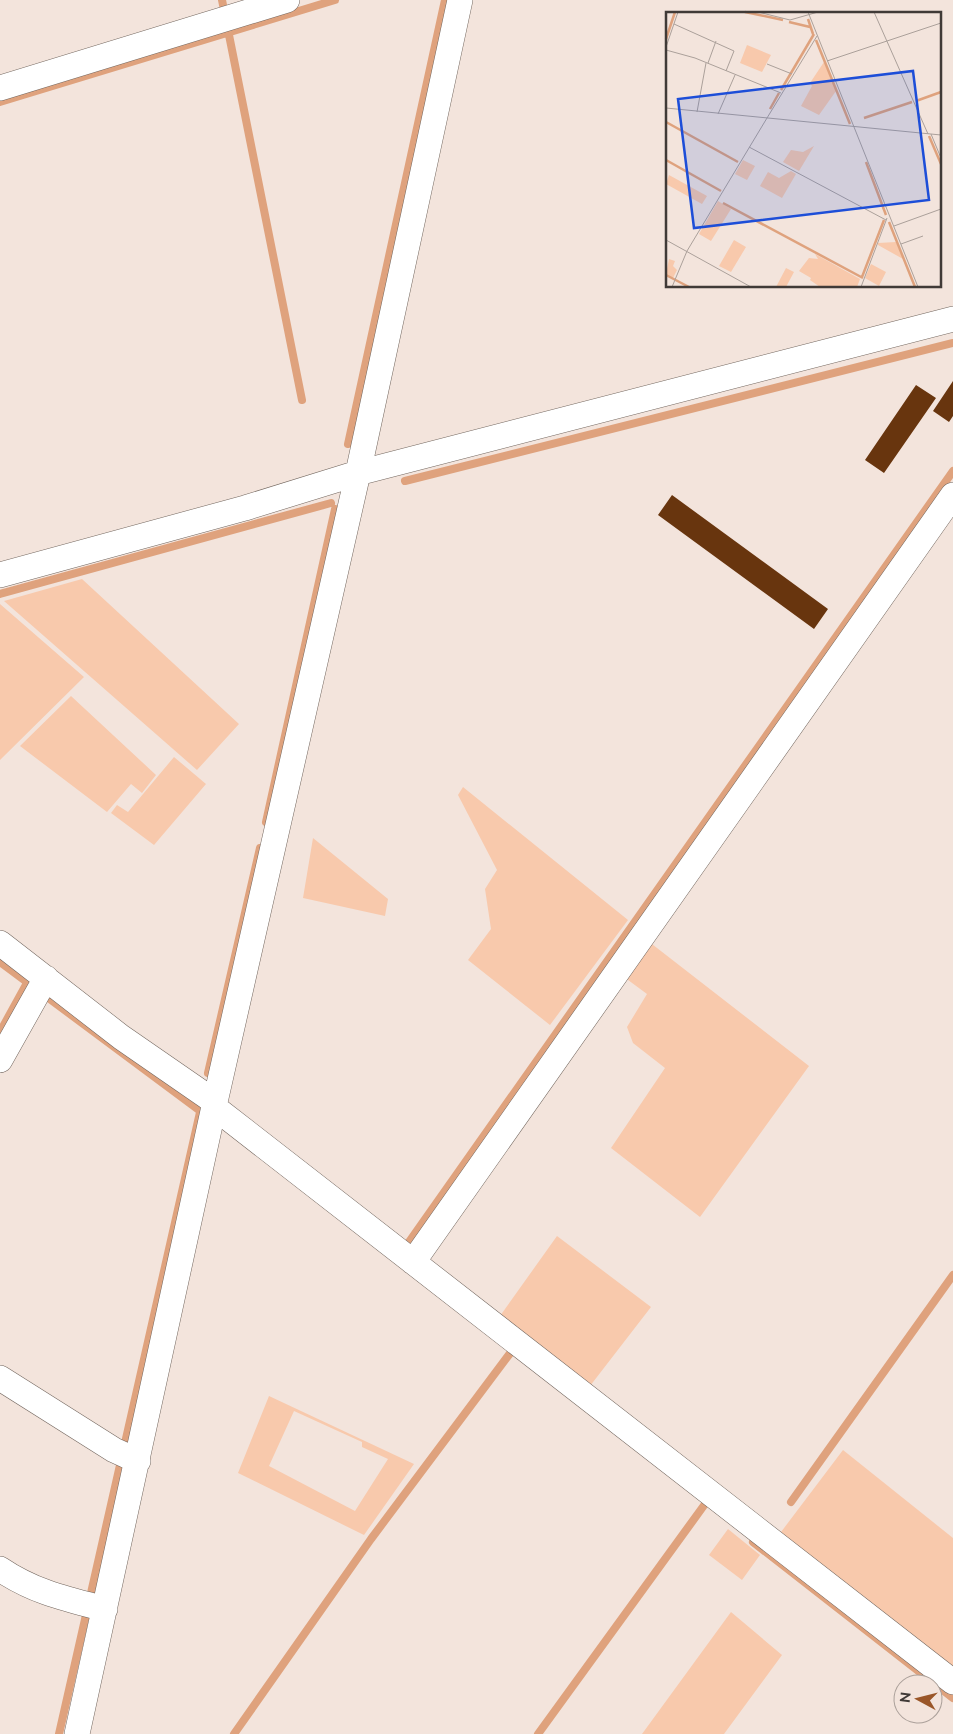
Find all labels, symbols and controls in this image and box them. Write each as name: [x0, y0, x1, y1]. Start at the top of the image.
inset map: [666, 12, 940, 288]
north arrow: [893, 1674, 943, 1724]
text: N: [897, 1691, 914, 1704]

